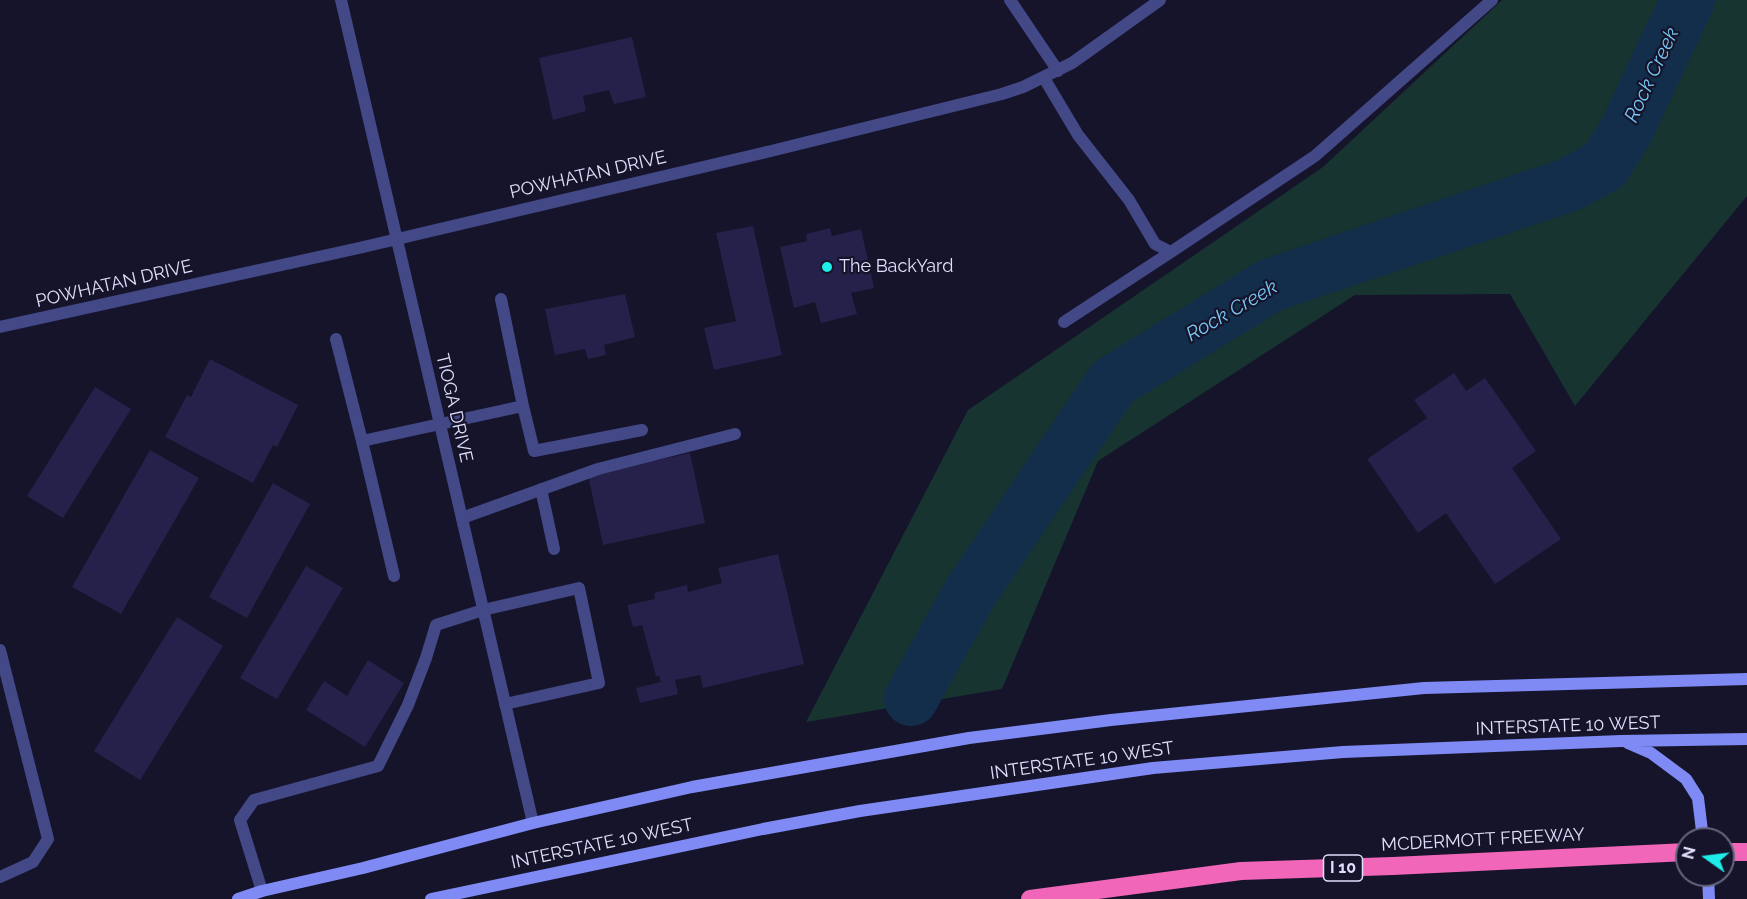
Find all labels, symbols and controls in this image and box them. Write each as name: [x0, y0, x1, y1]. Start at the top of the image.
water label: Rock Creek: [1620, 24, 1684, 126]
street label: POWHATAN DRIVE: [508, 146, 668, 204]
street label: POWHATAN DRIVE: [34, 255, 194, 313]
place label: The BackYard: [839, 256, 953, 278]
marker: The BackYard: [820, 260, 834, 274]
water label: Rock Creek: [1182, 275, 1282, 347]
street label: TIOGA DRIVE: [431, 352, 477, 464]
street label: INTERSTATE 10 WEST: [1475, 712, 1661, 740]
street label: INTERSTATE 10 WEST: [989, 737, 1175, 785]
street label: INTERSTATE 10 WEST: [509, 814, 695, 874]
street label: MCDERMOTT FREEWAY: [1381, 824, 1585, 856]
north arrow: [1675, 827, 1735, 887]
text: N: [1678, 845, 1700, 861]
road number: I 10: [1324, 855, 1362, 881]

